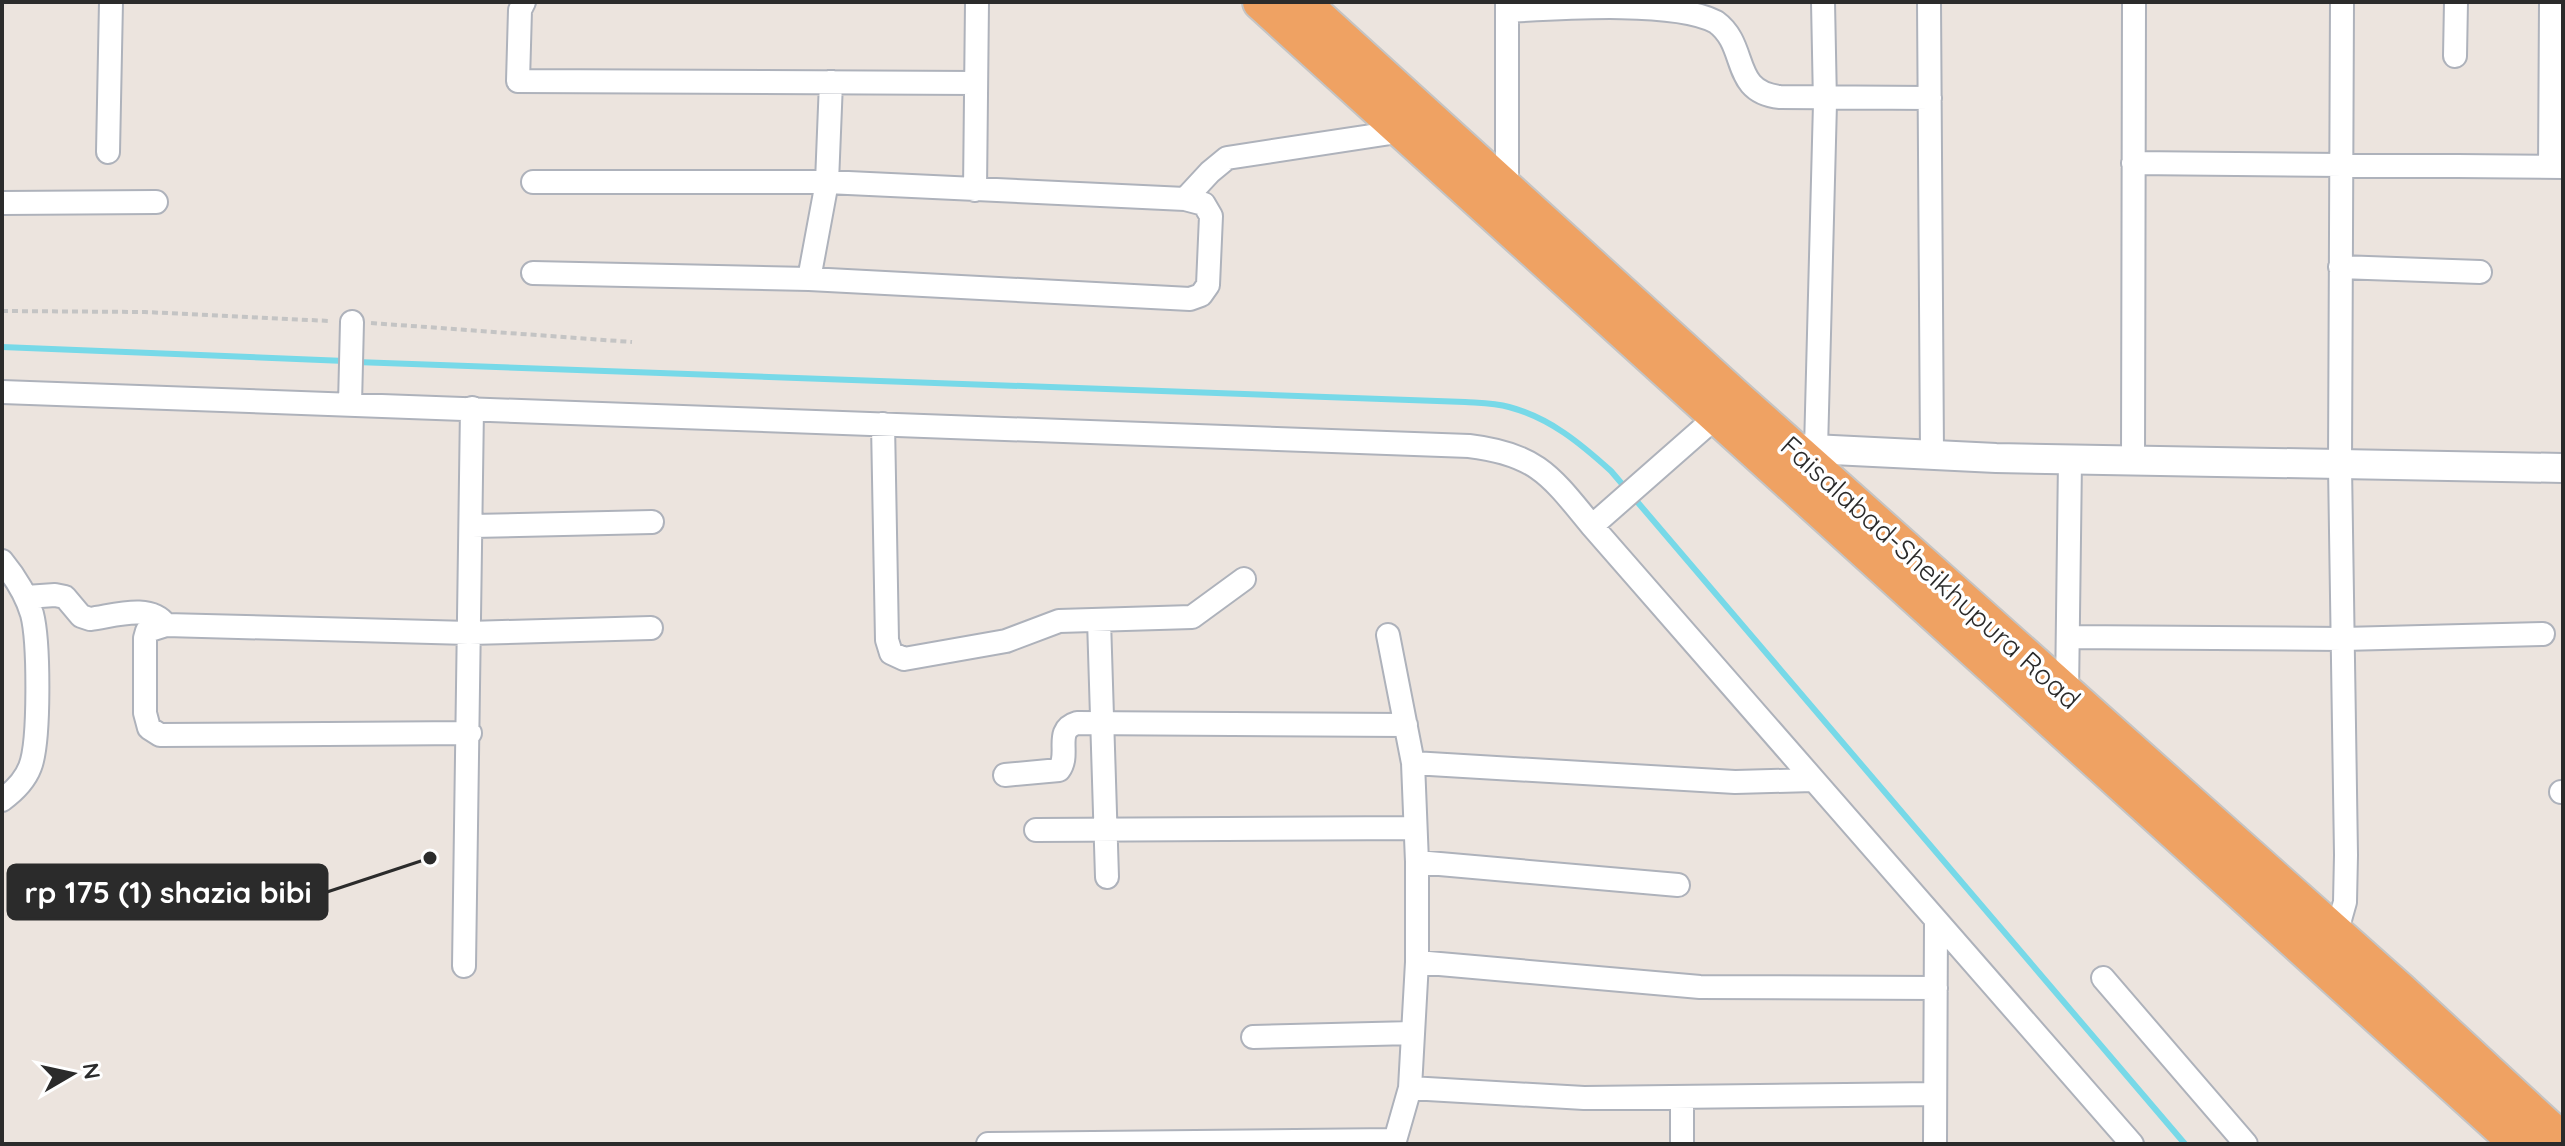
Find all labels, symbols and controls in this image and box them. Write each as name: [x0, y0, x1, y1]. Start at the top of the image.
street label: Faisalabad-Sheikhupura Road: [1774, 428, 2088, 716]
callout: rp 175 (1) shazia bibi: [8, 865, 327, 919]
text: rp 175 (1) shazia bibi: [24, 873, 312, 911]
north arrow: [32, 1034, 112, 1114]
text: N: [77, 1061, 107, 1081]

